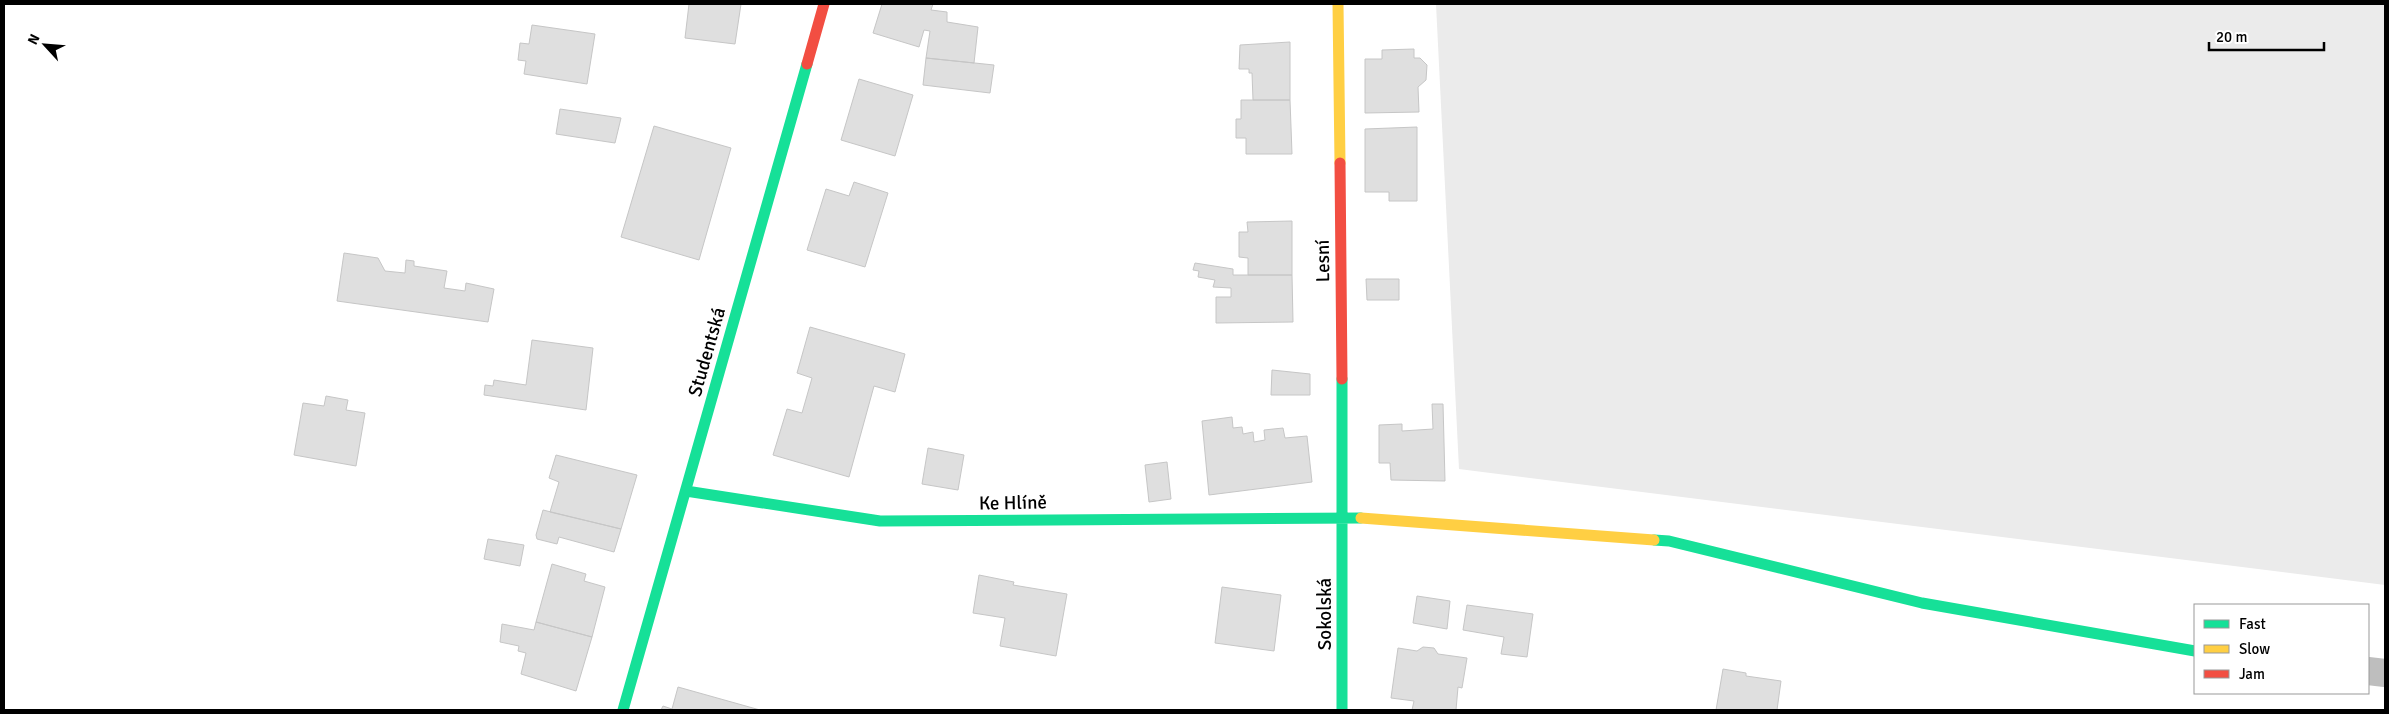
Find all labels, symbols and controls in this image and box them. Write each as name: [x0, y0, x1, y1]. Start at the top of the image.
north arrow: [20, 20, 70, 70]
scale bar: [2209, 20, 2324, 52]
text: 20 m: [2216, 28, 2247, 46]
text: N: [24, 31, 44, 48]
street label: Lesní: [1311, 239, 1335, 283]
street label: Studentská: [683, 305, 731, 399]
street label: Ke Hlíně: [979, 490, 1047, 516]
street label: Sokolská: [1313, 578, 1337, 650]
legend: [2194, 604, 2369, 694]
text: Fast: [2239, 615, 2266, 633]
text: Slow: [2239, 640, 2270, 658]
text: Jam: [2239, 665, 2265, 683]

